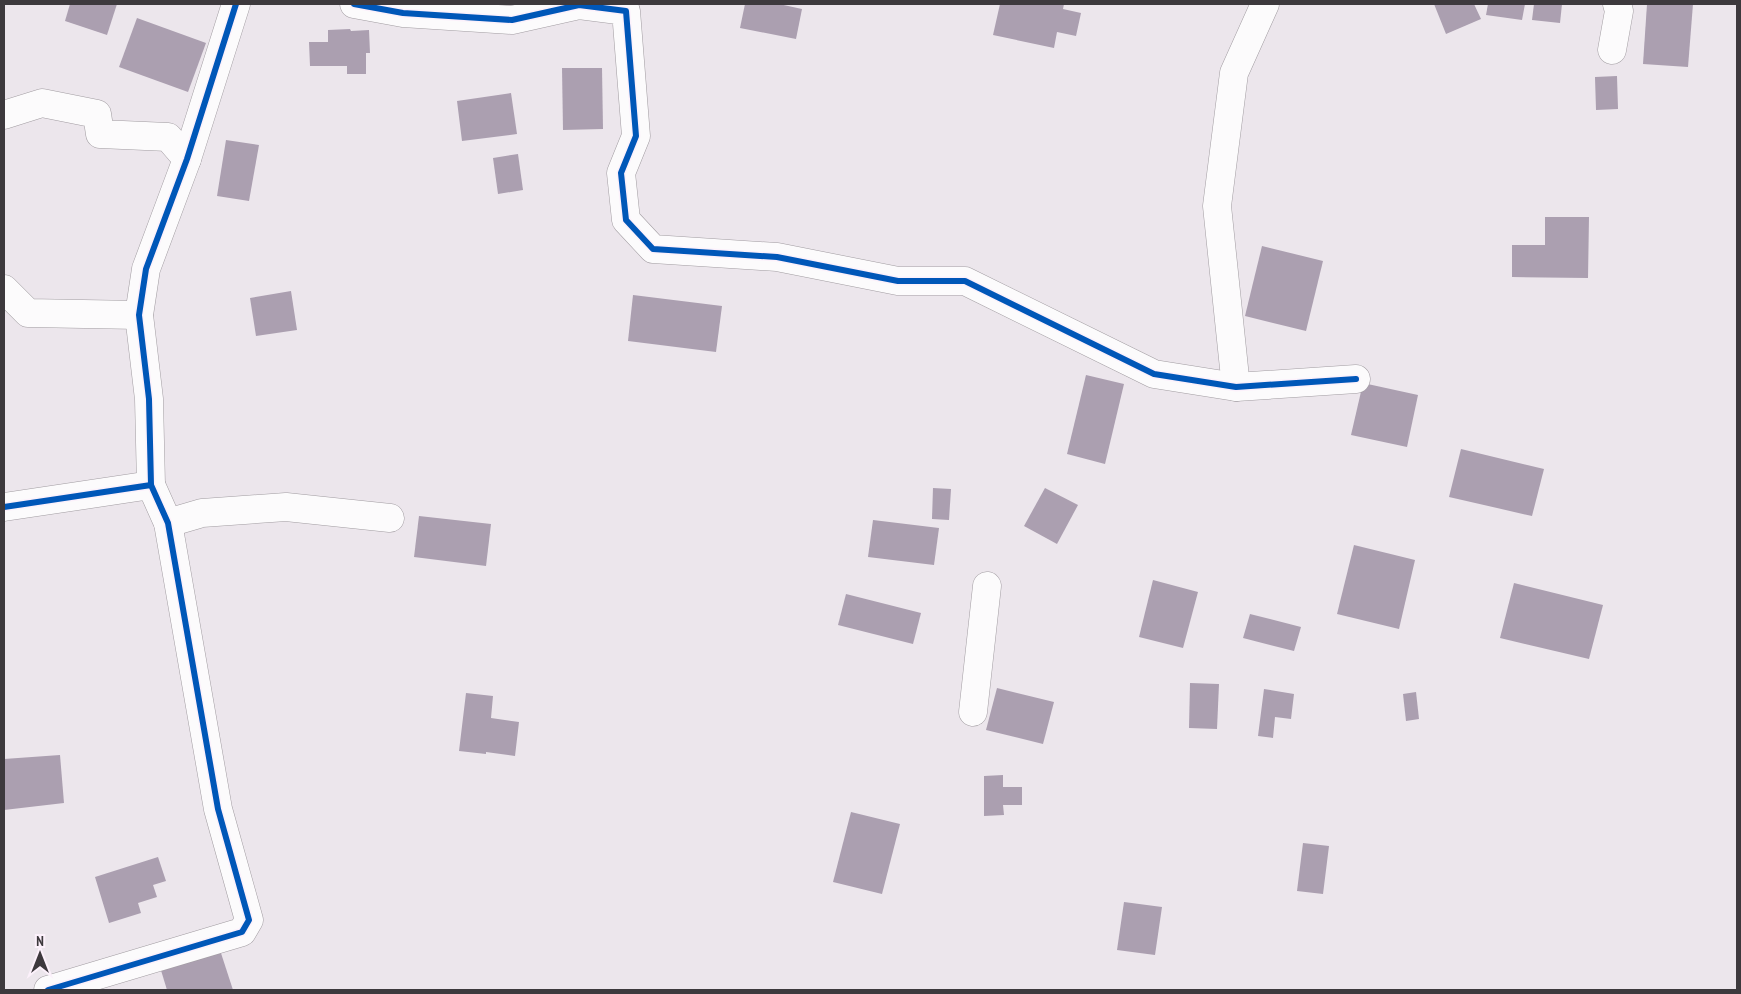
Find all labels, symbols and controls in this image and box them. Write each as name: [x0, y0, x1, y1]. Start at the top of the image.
north arrow: [15, 929, 65, 979]
text: N: [36, 932, 44, 950]

